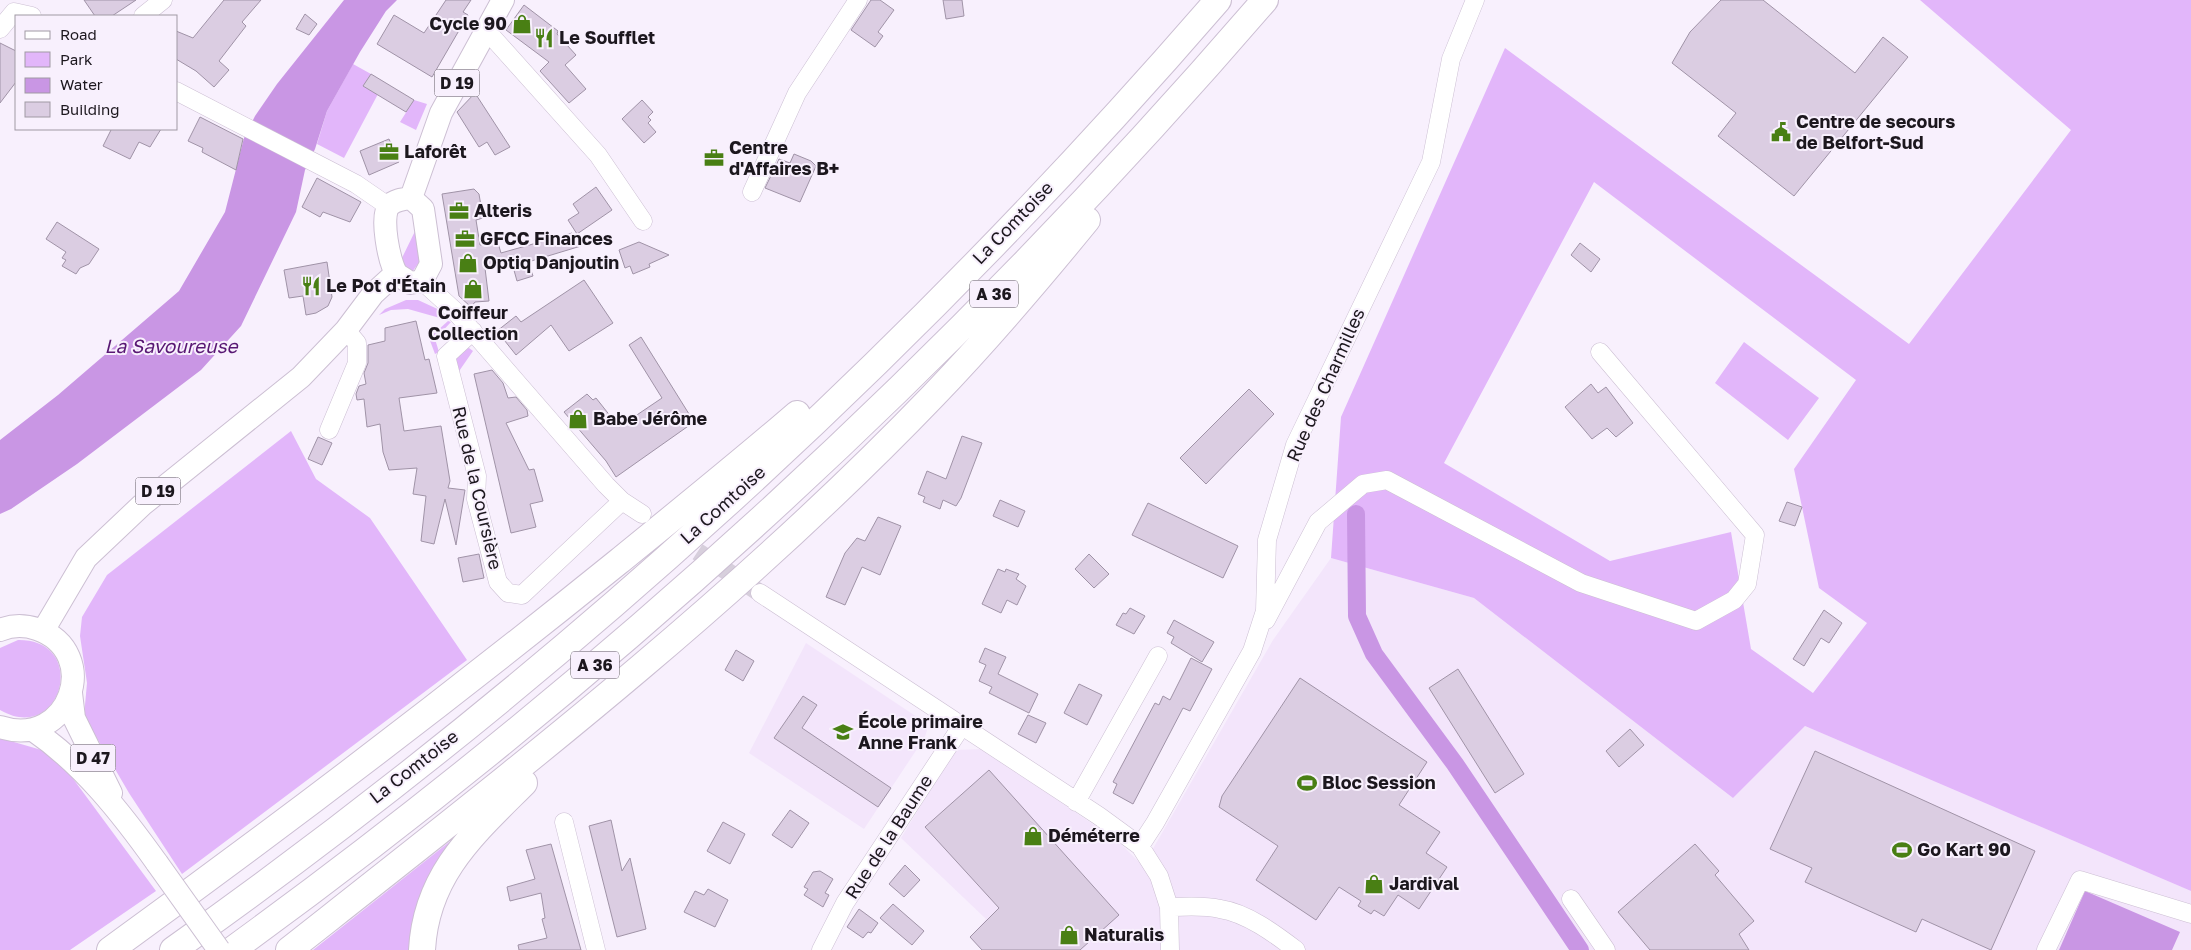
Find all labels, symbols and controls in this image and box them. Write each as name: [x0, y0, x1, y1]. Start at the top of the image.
place label: Cycle 90: [429, 12, 507, 34]
shop icon: Cycle 90: [511, 13, 533, 35]
legend: [15, 15, 178, 130]
text: Road: [60, 25, 97, 43]
place label: Le Soufflet: [559, 26, 655, 48]
restaurant icon: Le Soufflet: [533, 27, 555, 49]
text: Park: [60, 50, 93, 68]
road number: D 19: [434, 70, 480, 96]
text: Water: [60, 75, 103, 93]
text: Building: [60, 100, 120, 118]
place label: Centre de secours de Belfort-Sud: [1796, 110, 1955, 153]
public building icon: Centre de secours de Belfort-Sud: [1770, 121, 1792, 143]
place label: Centre d'Affaires B+: [729, 136, 839, 179]
place label: Laforêt: [404, 140, 467, 162]
office icon: Laforêt: [378, 141, 400, 163]
office icon: Centre d'Affaires B+: [703, 147, 725, 169]
street label: La Comtoise: [967, 176, 1057, 268]
place label: Alteris: [474, 199, 532, 221]
office icon: Alteris: [448, 200, 470, 222]
place label: GFCC Finances: [480, 227, 613, 249]
office icon: GFCC Finances: [454, 228, 476, 250]
place label: Optiq Danjoutin: [483, 251, 619, 273]
shop icon: Optiq Danjoutin: [457, 252, 479, 274]
place label: Le Pot d'Étain: [326, 274, 446, 296]
restaurant icon: Le Pot d'Étain: [300, 275, 322, 297]
shop icon: Coiffeur Collection: [462, 278, 484, 300]
road number: A 36: [970, 280, 1018, 308]
place label: Coiffeur Collection: [428, 301, 518, 344]
street label: Rue des Charmilles: [1281, 304, 1369, 465]
water label: La Savoureuse: [104, 334, 239, 357]
street label: Rue de la Coursière: [448, 404, 507, 572]
place label: Babe Jérôme: [593, 407, 707, 429]
shop icon: Babe Jérôme: [567, 408, 589, 430]
street label: La Comtoise: [675, 460, 769, 548]
road number: D 19: [136, 478, 180, 504]
road number: A 36: [571, 652, 619, 678]
place label: École primaire Anne Frank: [858, 710, 983, 753]
school or university icon: École primaire Anne Frank: [832, 721, 854, 743]
street label: La Comtoise: [365, 725, 462, 808]
road number: D 47: [70, 744, 116, 771]
street label: Rue de la Baume: [840, 770, 937, 903]
place label: Bloc Session: [1322, 771, 1436, 793]
sports icon: Bloc Session: [1296, 772, 1318, 794]
place label: Déméterre: [1048, 824, 1140, 846]
shop icon: Déméterre: [1022, 825, 1044, 847]
place label: Go Kart 90: [1917, 838, 2011, 860]
sports icon: Go Kart 90: [1891, 839, 1913, 861]
place label: Jardival: [1389, 872, 1459, 894]
shop icon: Jardival: [1363, 873, 1385, 895]
place label: Naturalis: [1084, 923, 1164, 945]
shop icon: Naturalis: [1058, 924, 1080, 946]

